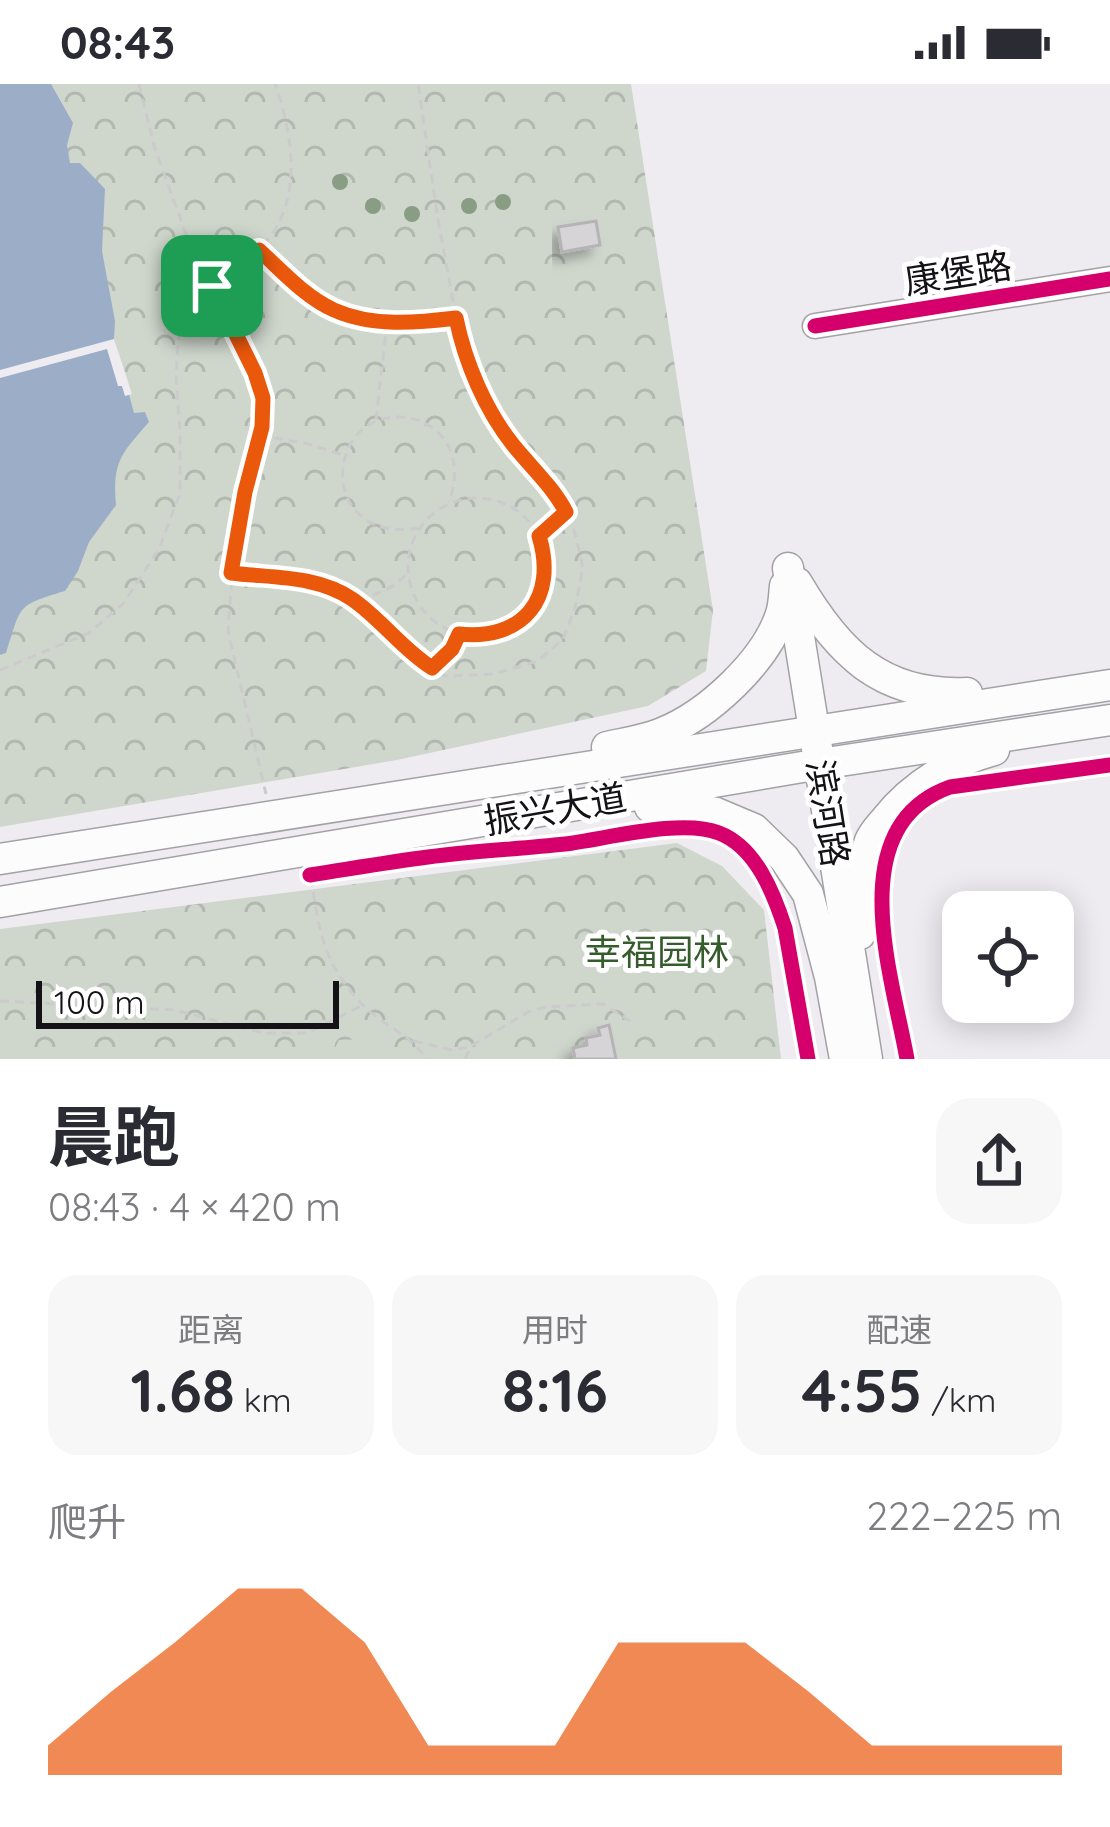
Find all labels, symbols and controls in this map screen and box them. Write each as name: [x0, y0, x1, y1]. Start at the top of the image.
text: 08:43: [60, 14, 175, 70]
pin: [161, 235, 263, 337]
street label: 康堡路: [901, 242, 1015, 303]
icon: arrive: [179, 253, 245, 319]
street label: 滨河路: [798, 756, 859, 870]
street label: 振兴大道: [480, 774, 630, 843]
map controls: [942, 891, 1074, 1023]
button: locate: [942, 891, 1074, 1023]
park label: 幸福园林: [585, 929, 729, 974]
scale bar: [36, 975, 339, 1028]
text: 100 m: [54, 981, 145, 1022]
text: 晨跑: [48, 1095, 180, 1178]
button: share: [936, 1098, 1062, 1224]
text: 08:43 · 4 × 420 m: [48, 1182, 341, 1231]
text: 距离: [178, 1309, 244, 1350]
text: 用时: [522, 1309, 588, 1350]
text: 配速: [866, 1309, 932, 1350]
text: 1.68: [130, 1352, 235, 1427]
text: 8:16: [502, 1352, 608, 1427]
text: 4:55: [802, 1352, 922, 1427]
text: km: [235, 1379, 292, 1420]
text: /km: [922, 1379, 996, 1420]
text: 222–225 m: [867, 1491, 1062, 1540]
text: 爬升: [48, 1497, 126, 1546]

